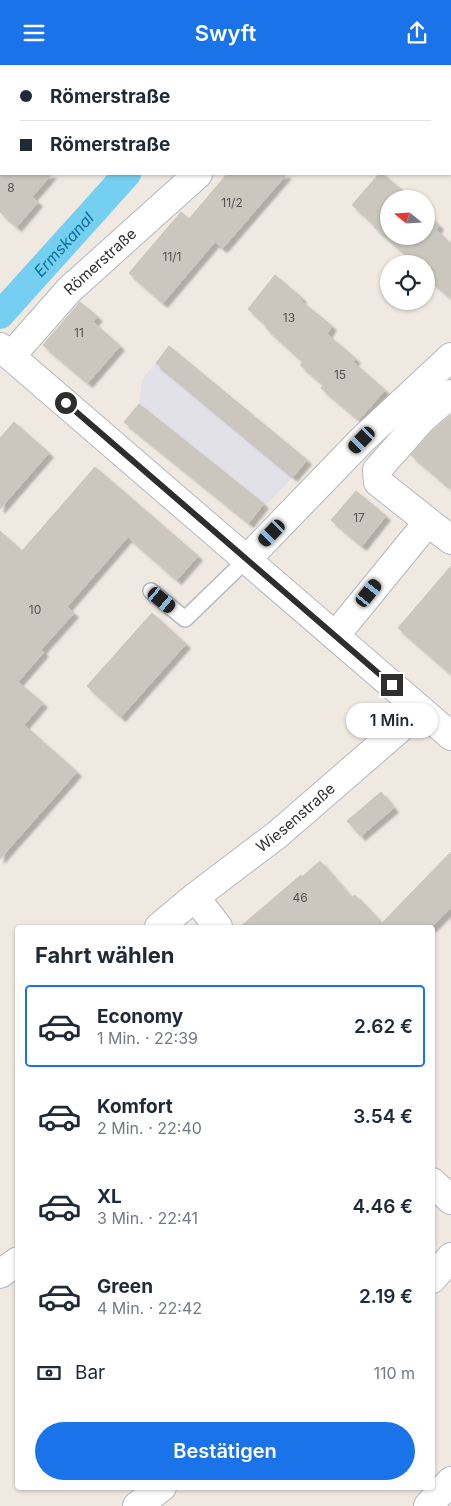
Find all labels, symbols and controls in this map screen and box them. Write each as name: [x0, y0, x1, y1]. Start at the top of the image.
icon: menu: [20, 19, 48, 47]
icon: share: [403, 19, 431, 47]
text: Swyft: [195, 20, 256, 46]
text: Römerstraße: [50, 85, 170, 108]
text: Römerstraße: [50, 133, 170, 156]
house number: 8: [7, 180, 15, 195]
north arrow: [380, 190, 435, 245]
map controls: [380, 190, 435, 310]
house number: 11/2: [221, 195, 243, 210]
water label: Ermskanal: [29, 208, 98, 281]
street label: Römerstraße: [60, 224, 140, 299]
house number: 11/1: [163, 249, 181, 264]
button: locate: [380, 255, 435, 310]
house number: 13: [283, 310, 295, 325]
house number: 11: [74, 325, 84, 340]
house number: 15: [334, 367, 346, 382]
route start: [55, 392, 77, 414]
car: [346, 424, 377, 456]
house number: 17: [353, 510, 365, 525]
car: [256, 517, 287, 549]
car: [353, 577, 384, 609]
car: [145, 585, 178, 615]
house number: 10: [29, 602, 41, 617]
route end: [381, 674, 403, 696]
callout: 1 Min.: [346, 703, 438, 737]
text: 1 Min.: [370, 710, 414, 730]
street label: Wiesenstraße: [252, 779, 339, 856]
house number: 46: [292, 890, 308, 905]
text: Fahrt wählen: [35, 942, 175, 968]
icon: car: [37, 1004, 82, 1049]
text: Economy: [97, 1005, 183, 1028]
text: 2.62 €: [354, 1015, 413, 1038]
text: 1 Min. · 22:39: [97, 1028, 198, 1048]
icon: car: [37, 1094, 82, 1139]
text: Komfort: [97, 1095, 173, 1118]
text: 3.54 €: [353, 1105, 413, 1128]
text: 2 Min. · 22:40: [97, 1118, 202, 1138]
icon: car: [37, 1184, 82, 1229]
text: XL: [97, 1185, 122, 1208]
text: 4.46 €: [352, 1195, 413, 1218]
text: 3 Min. · 22:41: [97, 1208, 198, 1228]
icon: car: [37, 1274, 82, 1319]
text: Green: [97, 1275, 153, 1298]
text: 2.19 €: [359, 1285, 413, 1308]
text: 4 Min. · 22:42: [97, 1298, 202, 1318]
icon: cash: [35, 1359, 63, 1387]
text: Bar: [75, 1361, 105, 1384]
text: 110 m: [373, 1363, 415, 1383]
button: Bestätigen: [35, 1422, 415, 1480]

